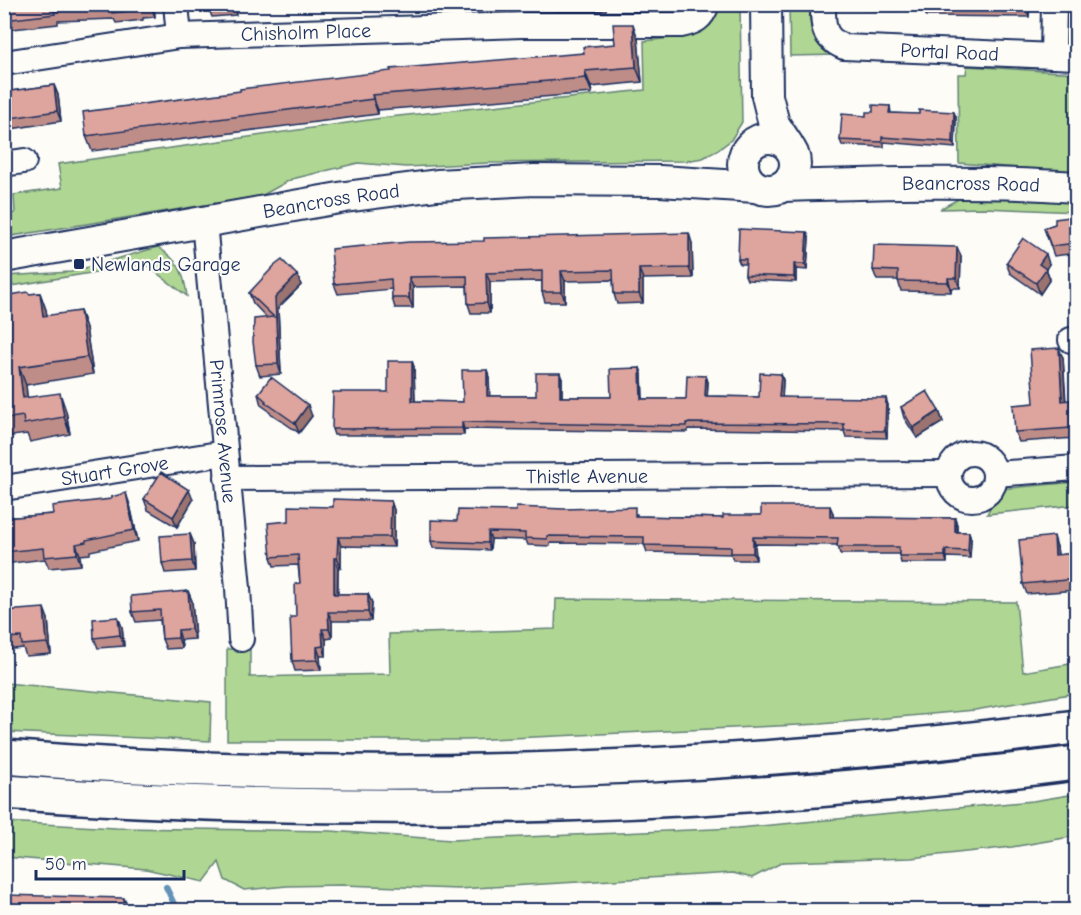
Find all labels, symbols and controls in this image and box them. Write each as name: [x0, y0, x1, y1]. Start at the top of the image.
street label: Chisholm Place: [240, 19, 371, 46]
street label: Portal Road: [900, 38, 999, 66]
street label: Beancross Road: [902, 172, 1040, 197]
street label: Beancross Road: [261, 179, 401, 223]
place label: Newlands Garage: [91, 253, 241, 276]
marker: Newlands Garage: [72, 257, 86, 271]
street label: Primrose Avenue: [205, 358, 241, 504]
street label: Stuart Grove: [60, 451, 170, 491]
street label: Thistle Avenue: [526, 465, 648, 488]
scale bar: [36, 843, 184, 881]
text: 50 m: [45, 854, 87, 875]

